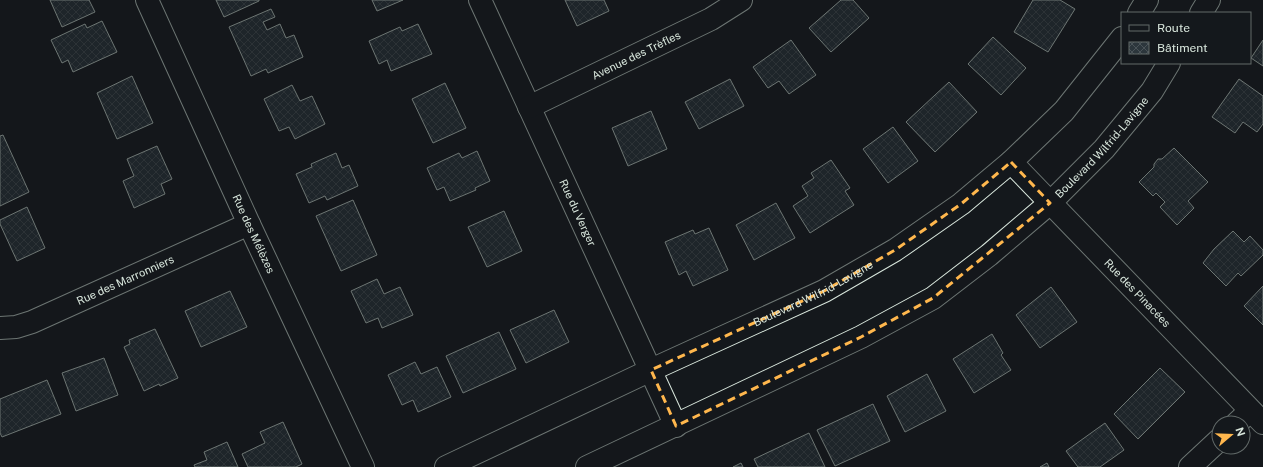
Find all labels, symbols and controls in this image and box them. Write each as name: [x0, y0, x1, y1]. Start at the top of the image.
legend: [1121, 12, 1251, 64]
text: Route: [1157, 21, 1190, 35]
street label: Avenue des Trèfles: [590, 29, 683, 82]
text: Bâtiment: [1157, 41, 1208, 55]
street label: Boulevard Wilfrid-Lavigne: [1053, 94, 1151, 200]
street label: Rue du Verger: [557, 177, 598, 248]
street label: Rue des Mélèzes: [230, 192, 277, 275]
street label: Rue des Marronniers: [75, 253, 176, 307]
street label: Rue des Pinacées: [1102, 257, 1173, 330]
street label: Boulevard Wilfrid-Lavigne: [751, 258, 875, 329]
north arrow: [1211, 415, 1251, 455]
text: N: [1233, 426, 1248, 438]

